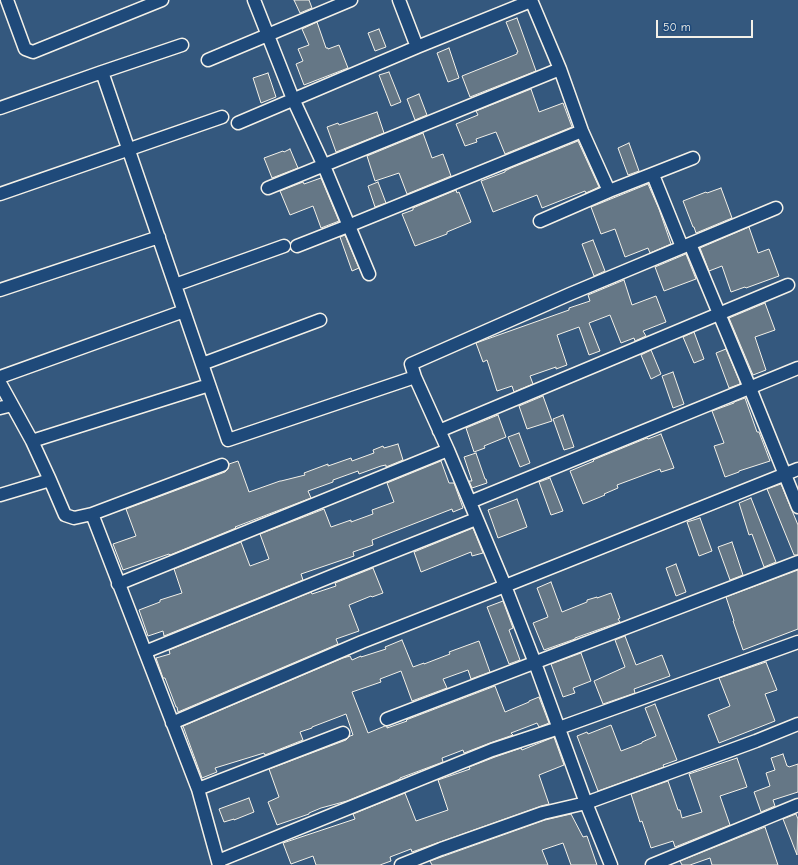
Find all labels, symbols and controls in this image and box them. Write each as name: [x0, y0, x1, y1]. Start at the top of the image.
scale bar: [658, 12, 755, 38]
text: 50 m: [663, 20, 691, 34]

